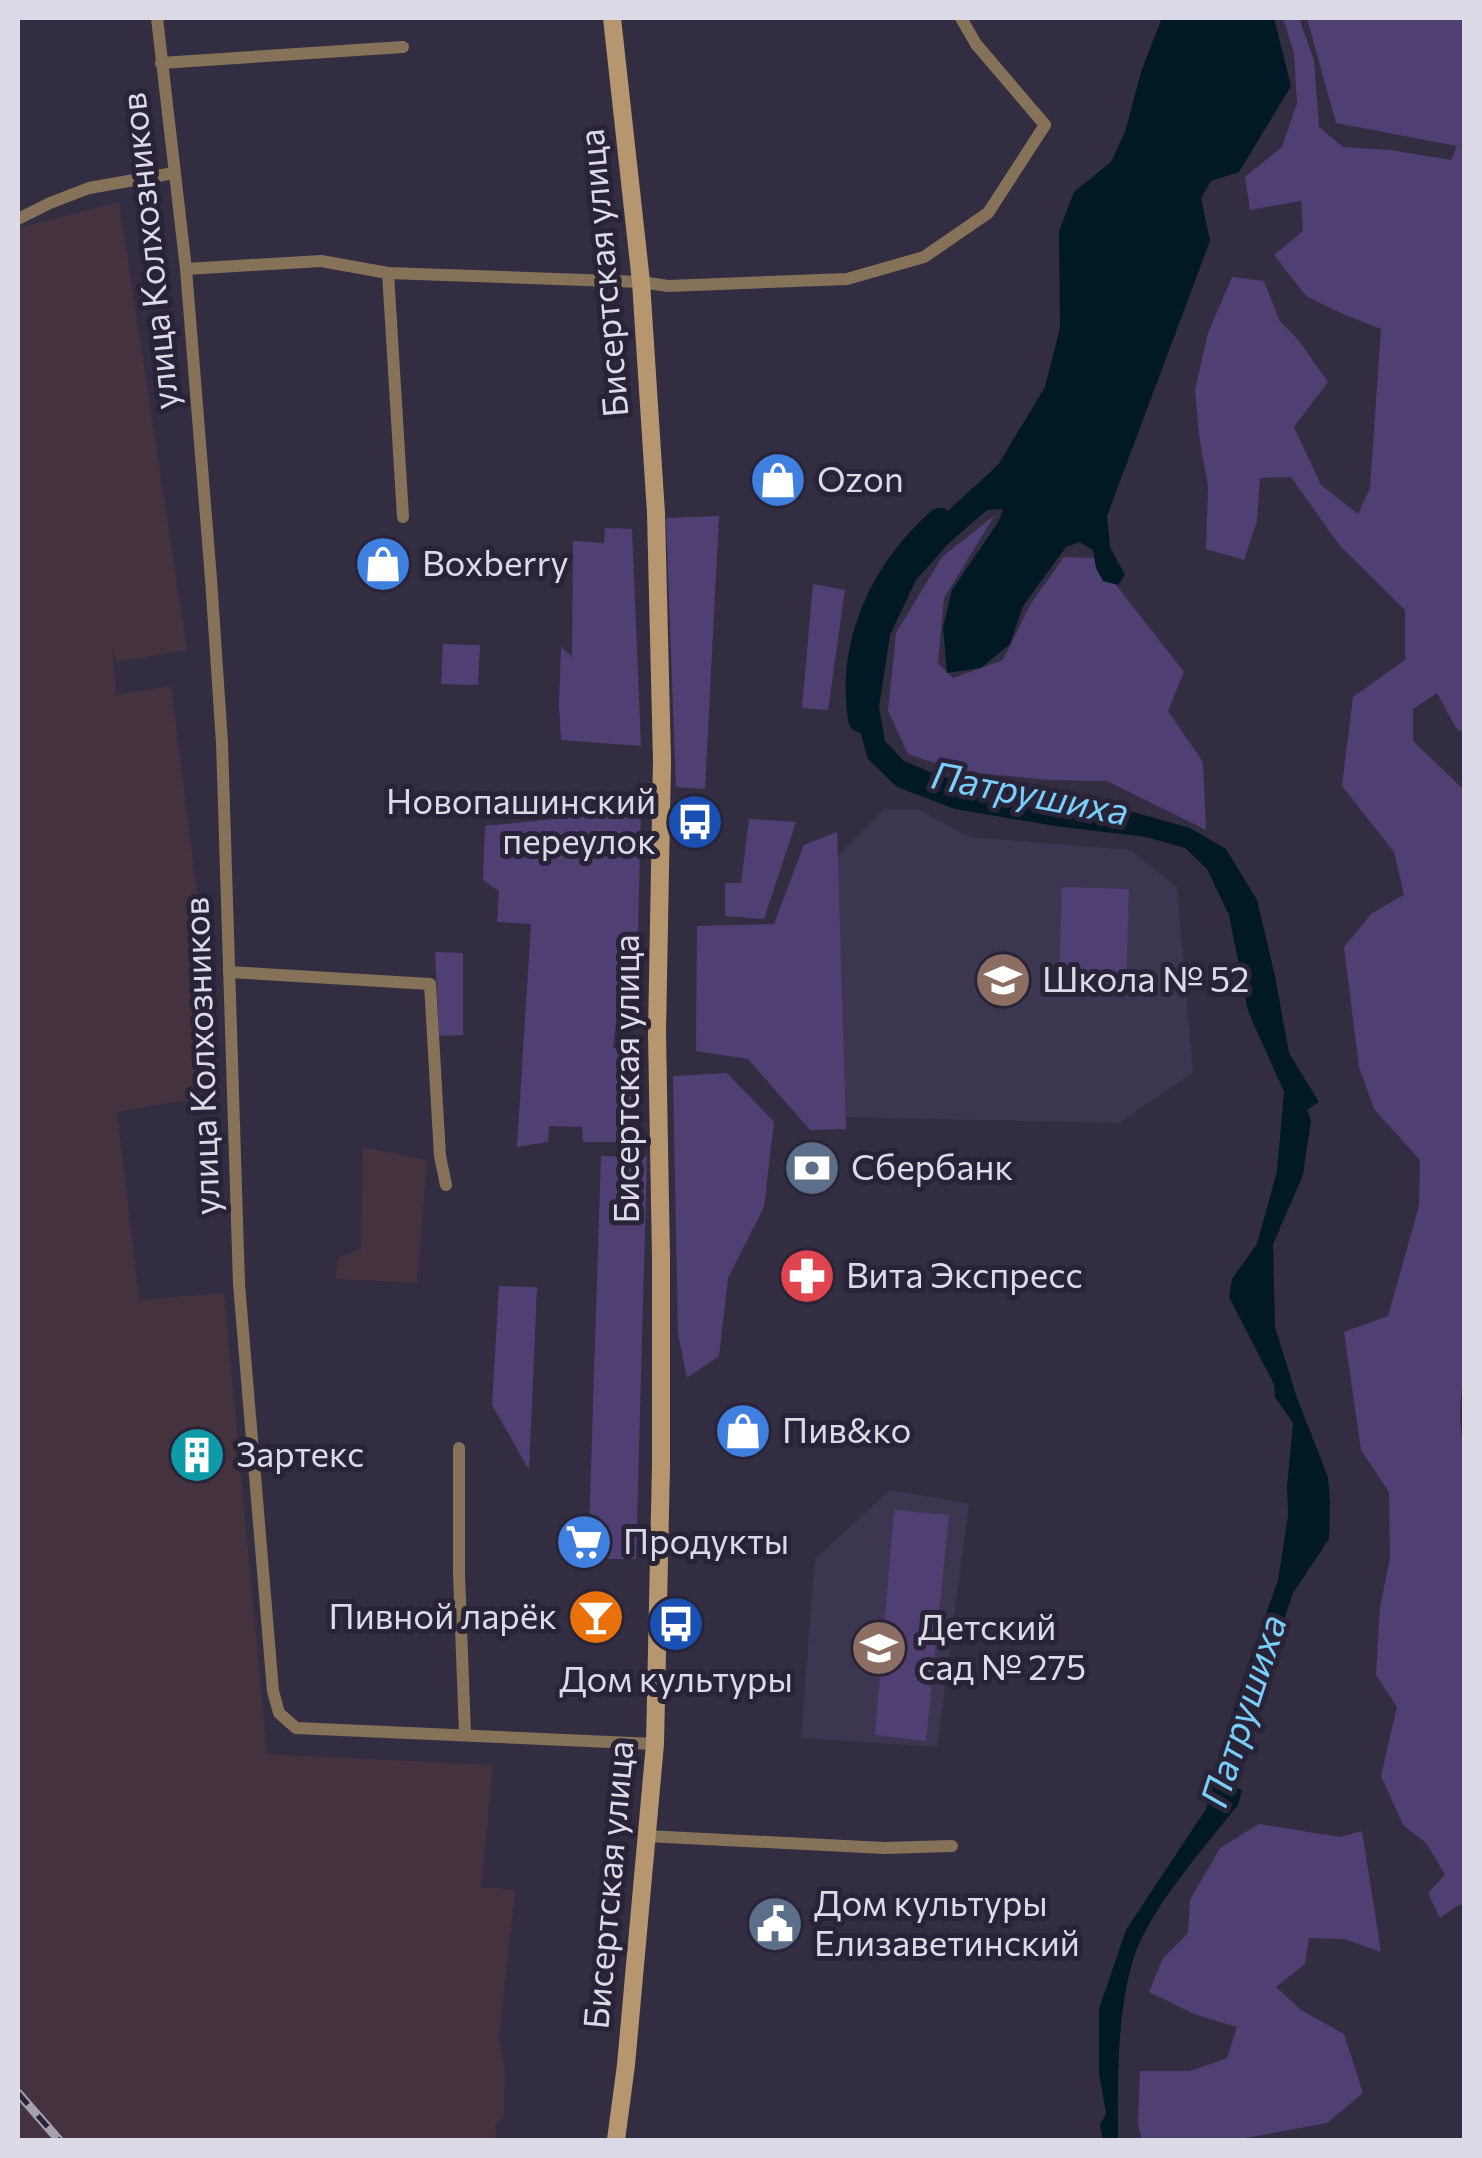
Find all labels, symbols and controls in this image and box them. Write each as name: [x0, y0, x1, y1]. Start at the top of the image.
street label: улица Колхозников: [109, 91, 186, 412]
street label: Бисертская улица: [567, 127, 636, 419]
shop icon: Ozon: [748, 450, 808, 510]
place label: Ozon: [817, 456, 904, 499]
shop icon: Boxberry: [353, 534, 413, 594]
place label: Boxberry: [422, 540, 569, 583]
water label: Патрушиха: [928, 749, 1133, 834]
place label: Новопашинский переулок: [386, 778, 656, 861]
bus stop icon: Новопашинский переулок: [665, 792, 725, 852]
street label: улица Колхозников: [172, 896, 227, 1216]
street label: Бисертская улица: [603, 934, 646, 1224]
school or university icon: Школа № 52: [973, 950, 1033, 1010]
place label: Школа № 52: [1042, 956, 1249, 999]
bank icon: Сбербанк: [782, 1138, 842, 1198]
place label: Сбербанк: [851, 1144, 1013, 1187]
pharmacy icon: Вита Экспресс: [777, 1246, 837, 1306]
place label: Вита Экспресс: [846, 1252, 1083, 1295]
shop icon: Пив&ко: [713, 1401, 773, 1461]
place label: Пив&ко: [782, 1407, 911, 1450]
building icon: Зартекс: [167, 1425, 227, 1485]
place label: Зартекс: [236, 1431, 364, 1474]
supermarket icon: Продукты: [554, 1512, 614, 1572]
place label: Продукты: [623, 1518, 789, 1561]
bar icon: Пивной ларёк: [566, 1587, 626, 1647]
place label: Пивной ларёк: [329, 1593, 557, 1636]
bus stop icon: Дом культуры: [646, 1594, 706, 1654]
place label: Детский сад № 275: [918, 1604, 1086, 1687]
water label: Патрушиха: [1188, 1608, 1295, 1813]
school or university icon: Детский сад № 275: [849, 1618, 909, 1678]
place label: Дом культуры: [559, 1656, 793, 1699]
street label: Бисертская улица: [572, 1739, 641, 2031]
place label: Дом культуры Елизаветинский: [814, 1880, 1080, 1963]
public building icon: Дом культуры Елизаветинский: [745, 1894, 805, 1954]

